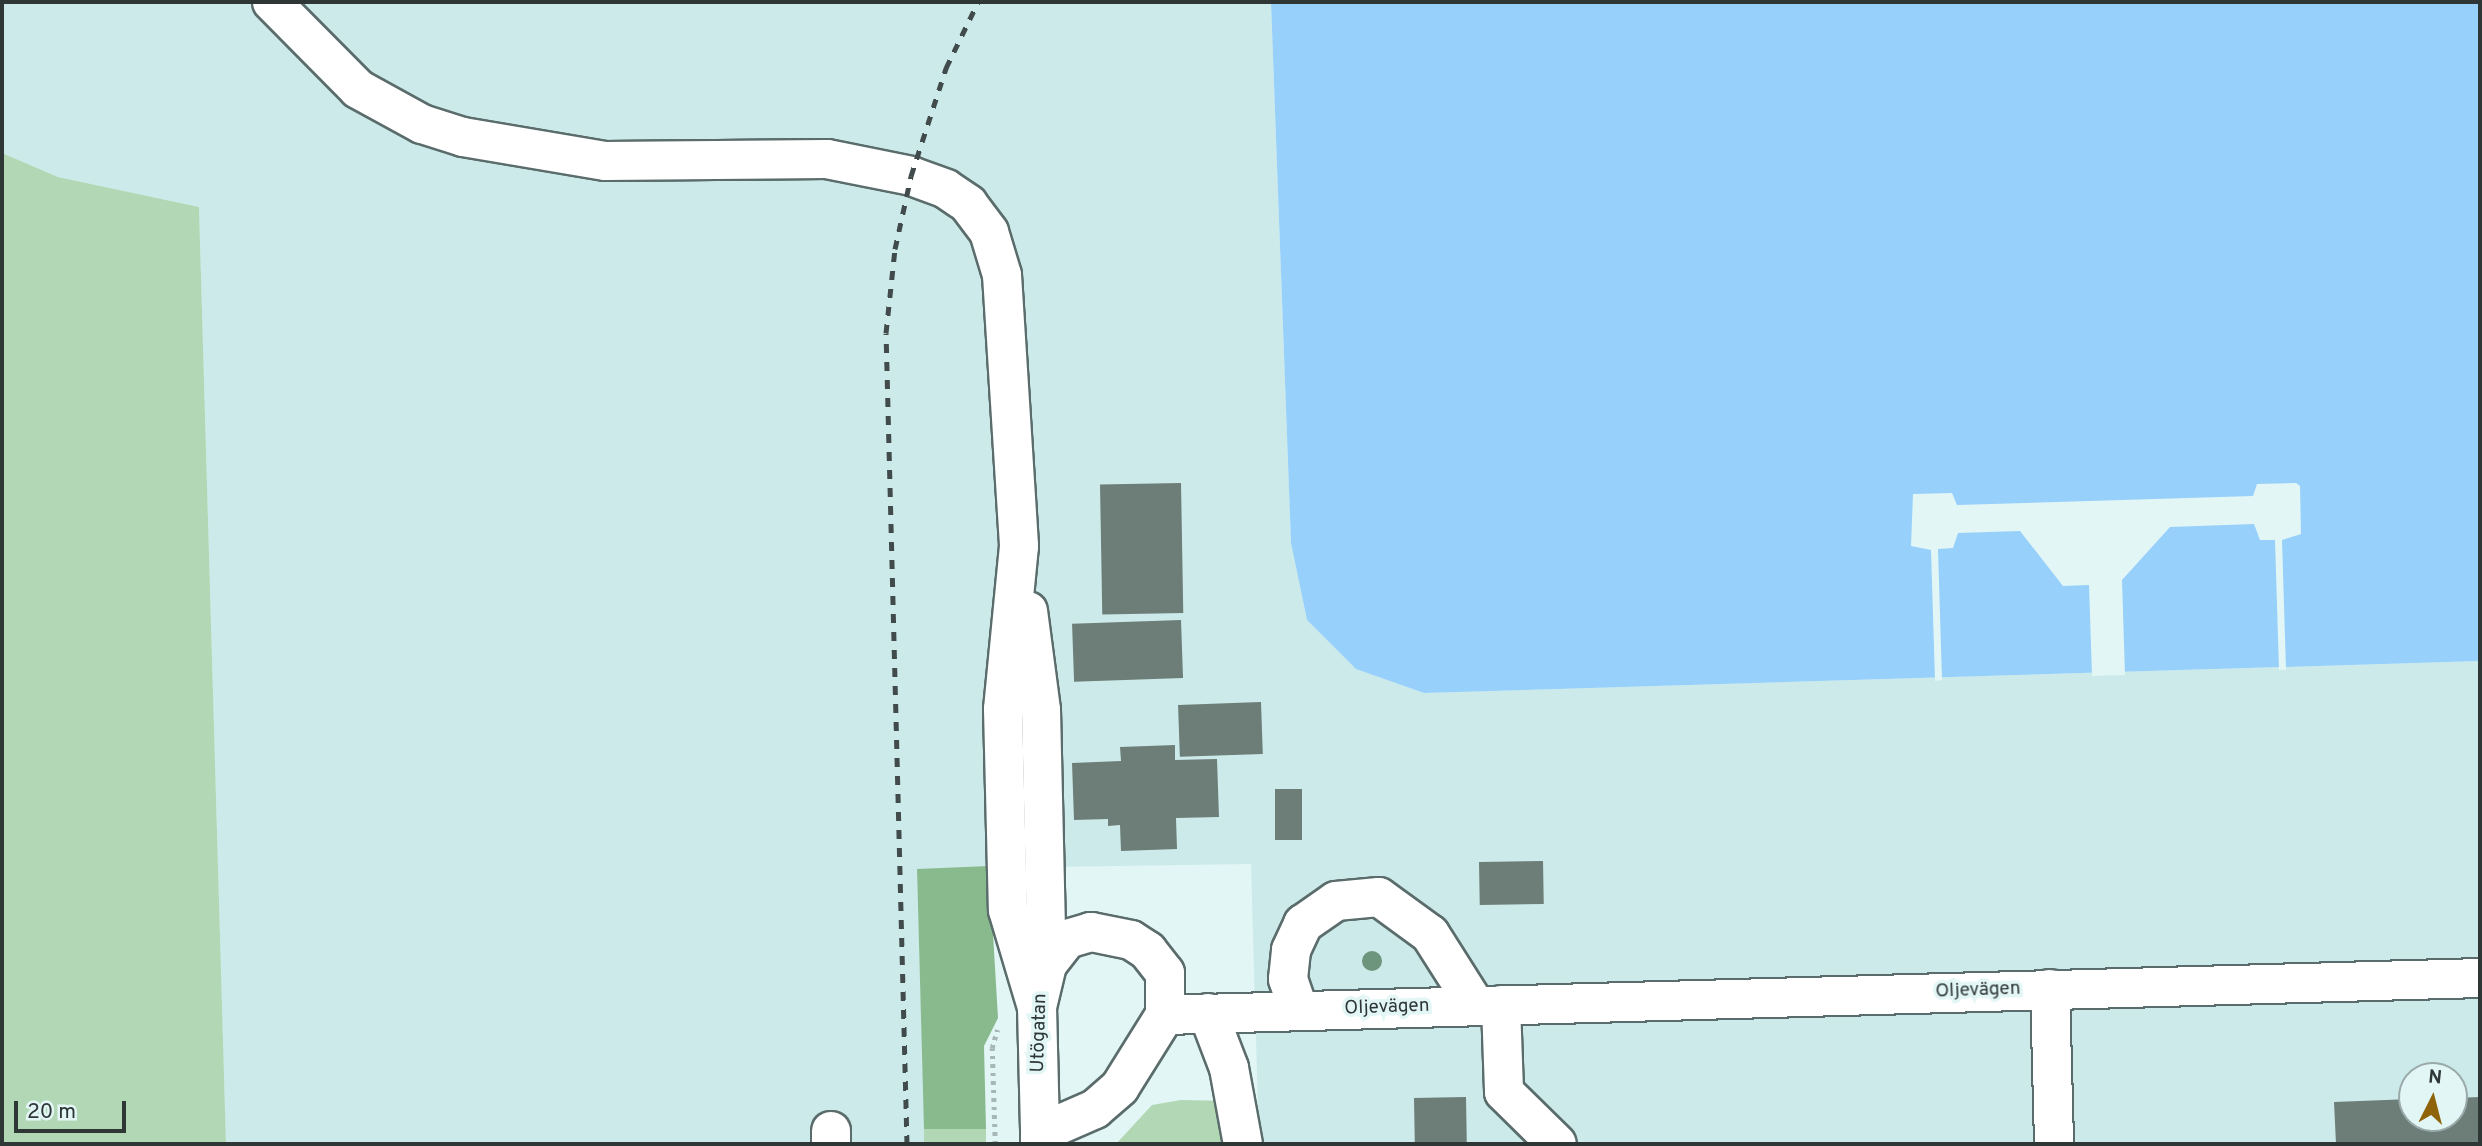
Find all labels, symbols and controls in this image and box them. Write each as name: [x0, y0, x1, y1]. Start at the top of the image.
street label: Oljevägen: [1935, 978, 2021, 1004]
street label: Utögatan: [1027, 993, 1053, 1073]
street label: Oljevägen: [1344, 995, 1430, 1021]
north arrow: [2398, 1062, 2468, 1132]
text: N: [2427, 1065, 2443, 1091]
scale bar: [18, 1086, 130, 1130]
text: 20 m: [27, 1099, 76, 1126]

